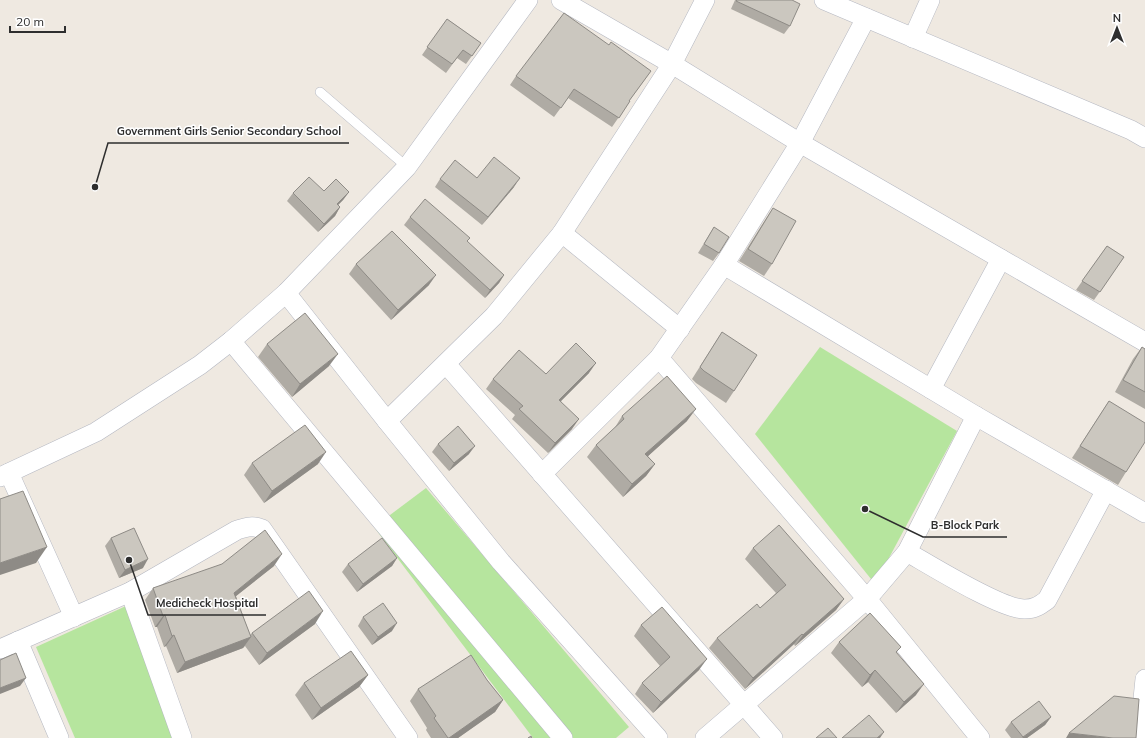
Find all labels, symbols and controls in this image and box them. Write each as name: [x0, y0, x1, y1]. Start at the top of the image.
scale bar: [10, 8, 65, 34]
north arrow: [1097, 8, 1137, 48]
text: N: [1113, 11, 1121, 25]
text: 20 m: [16, 14, 44, 29]
callout: Government Girls Senior Secondary School: [108, 120, 349, 143]
text: Government Girls Senior Secondary School: [117, 124, 341, 138]
callout: B-Block Park: [923, 514, 1007, 537]
text: B-Block Park: [931, 518, 1000, 532]
callout: Medicheck Hospital: [148, 592, 266, 615]
text: Medicheck Hospital: [156, 596, 258, 610]

